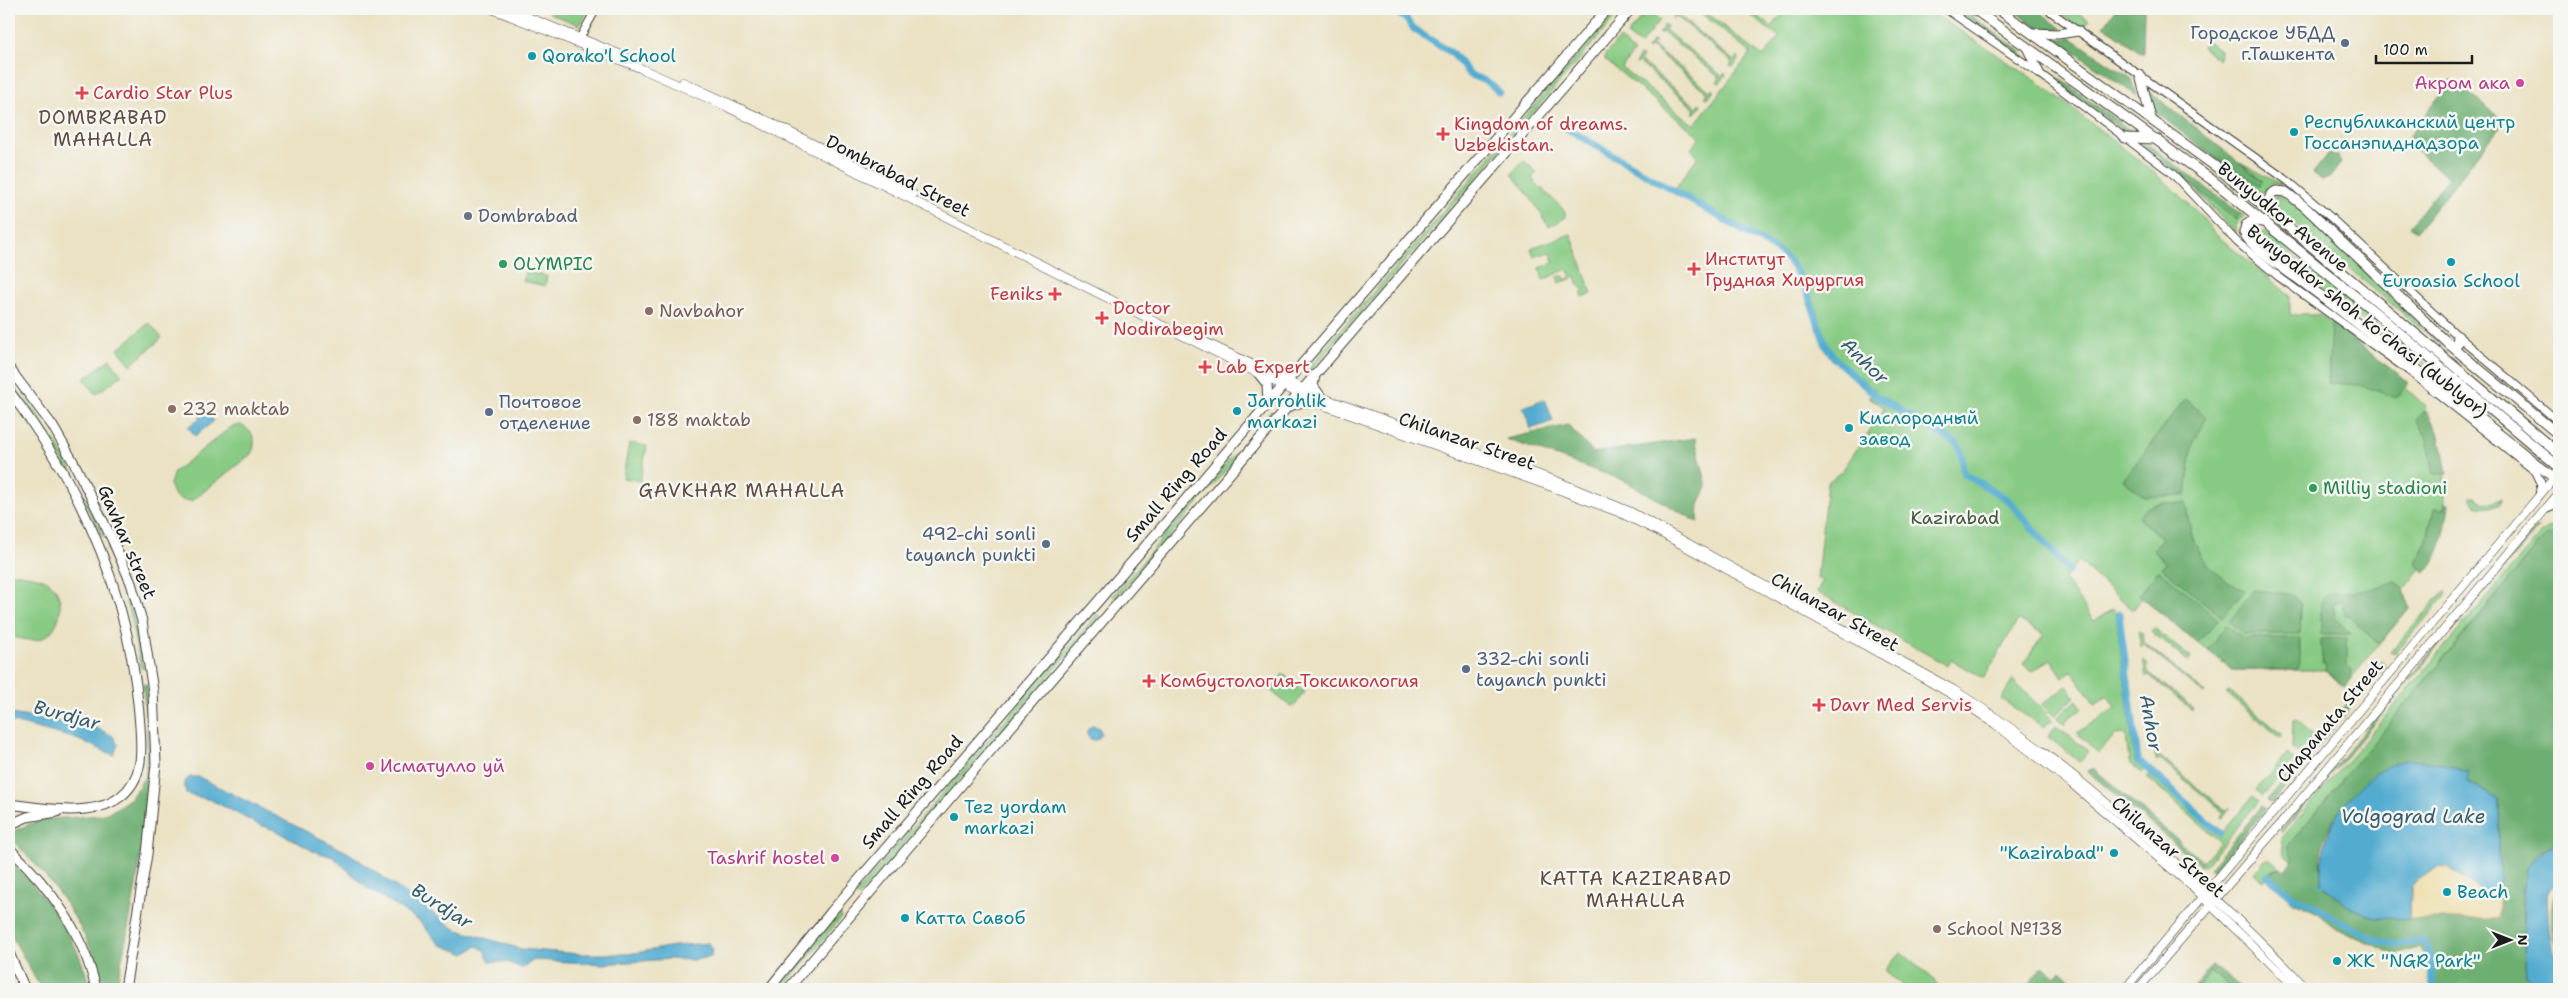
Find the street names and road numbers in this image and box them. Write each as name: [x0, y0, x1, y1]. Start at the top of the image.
street label: Dombrabad Street: [822, 129, 974, 223]
street label: Bunyudkor Avenue: [2213, 157, 2353, 277]
street label: Bunyodkor shoh koʻchasi (dublyor): [2242, 219, 2492, 423]
street label: Chilanzar Street: [1396, 406, 1539, 476]
street label: Small Ring Road: [1120, 423, 1232, 547]
street label: Gavhar street: [92, 481, 162, 603]
street label: Chilanzar Street: [1767, 567, 1903, 657]
street label: Chapanata Street: [2271, 654, 2389, 788]
street label: Small Ring Road: [856, 730, 968, 854]
street label: Chilanzar Street: [2106, 791, 2230, 903]

